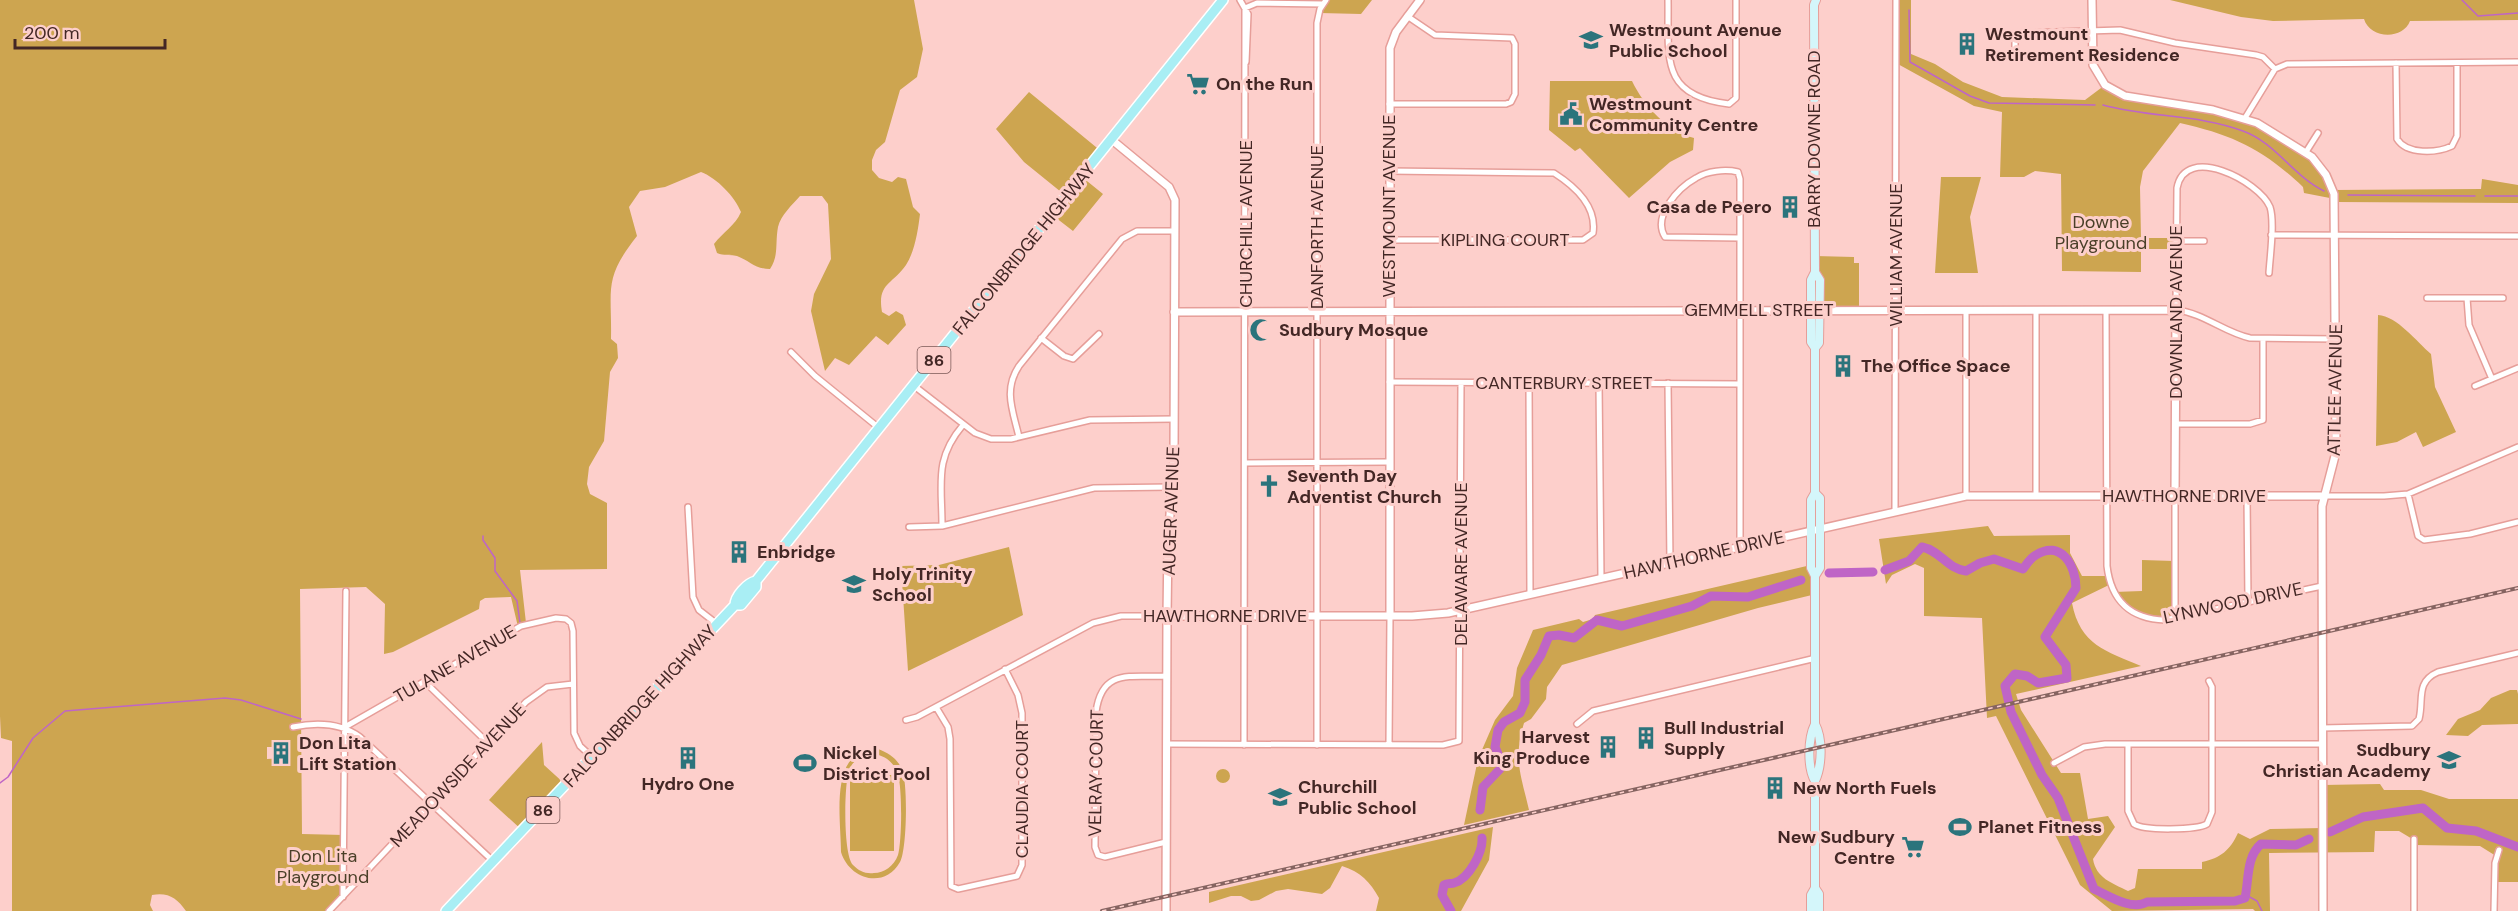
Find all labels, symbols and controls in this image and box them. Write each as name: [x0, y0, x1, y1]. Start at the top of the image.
scale bar: [15, 12, 165, 50]
place label: Westmount Avenue Public School: [1609, 18, 1782, 63]
text: 200 m: [24, 21, 80, 45]
place label: Westmount Retirement Residence: [1985, 22, 2180, 67]
school or university icon: Westmount Avenue Public School: [1578, 27, 1604, 53]
building icon: Westmount Retirement Residence: [1954, 31, 1980, 57]
street label: BARRY DOWNE ROAD: [1802, 50, 1826, 228]
supermarket icon: On the Run: [1185, 71, 1211, 97]
place label: On the Run: [1216, 72, 1313, 96]
place label: Westmount Community Centre: [1589, 92, 1758, 137]
public building icon: Westmount Community Centre: [1558, 101, 1584, 127]
street label: WESTMOUNT AVENUE: [1377, 115, 1401, 297]
street label: CHURCHILL AVENUE: [1234, 140, 1258, 308]
street label: DANFORTH AVENUE: [1305, 145, 1329, 309]
street label: FALCONBRIDGE HIGHWAY: [947, 158, 1101, 340]
street label: WILLIAM AVENUE: [1884, 183, 1908, 327]
building icon: Casa de Peero: [1777, 194, 1803, 220]
place label: Casa de Peero: [1646, 195, 1772, 219]
park label: Downe Playground: [2055, 210, 2147, 255]
street label: DOWNLAND AVENUE: [2164, 225, 2188, 399]
street label: KIPLING COURT: [1440, 228, 1570, 252]
street label: GEMMELL STREET: [1684, 298, 1834, 322]
mosque icon: Sudbury Mosque: [1248, 317, 1274, 343]
place label: Sudbury Mosque: [1279, 318, 1428, 342]
street label: ATTLEE AVENUE: [2322, 324, 2348, 456]
road number: 86: [918, 347, 950, 373]
building icon: The Office Space: [1830, 353, 1856, 379]
place label: The Office Space: [1861, 354, 2011, 378]
street label: CANTERBURY STREET: [1475, 371, 1653, 395]
street label: AUGER AVENUE: [1157, 446, 1185, 576]
place label: Seventh Day Adventist Church: [1287, 464, 1442, 509]
church icon: Seventh Day Adventist Church: [1256, 473, 1282, 499]
street label: DELAWARE AVENUE: [1449, 482, 1473, 646]
street label: HAWTHORNE DRIVE: [2102, 484, 2266, 508]
street label: HAWTHORNE DRIVE: [1621, 525, 1787, 585]
building icon: Enbridge: [726, 539, 752, 565]
place label: Enbridge: [757, 540, 836, 564]
place label: Holy Trinity School: [872, 562, 973, 607]
school or university icon: Holy Trinity School: [841, 571, 867, 597]
street label: LYNWOOD DRIVE: [2161, 576, 2305, 630]
street label: HAWTHORNE DRIVE: [1143, 604, 1307, 628]
street label: TULANE AVENUE: [389, 619, 521, 709]
street label: FALCONBRIDGE HIGHWAY: [558, 619, 722, 793]
street label: MEADOWSIDE AVENUE: [385, 698, 531, 852]
street label: VELRAY COURT: [1083, 709, 1109, 837]
place label: Bull Industrial Supply: [1664, 716, 1784, 761]
street label: CLAUDIA COURT: [1010, 720, 1034, 858]
place label: Harvest King Produce: [1473, 725, 1590, 770]
building icon: Bull Industrial Supply: [1633, 725, 1659, 751]
place label: Don Lita Lift Station: [299, 731, 397, 776]
building icon: Harvest King Produce: [1595, 734, 1621, 760]
place label: Sudbury Christian Academy: [2262, 738, 2431, 783]
building icon: Don Lita Lift Station: [268, 740, 294, 766]
place label: Nickel District Pool: [823, 741, 930, 786]
building icon: Hydro One: [675, 745, 701, 771]
school or university icon: Sudbury Christian Academy: [2436, 747, 2462, 773]
sports icon: Nickel District Pool: [792, 750, 818, 776]
place label: Hydro One: [641, 772, 735, 796]
place label: Churchill Public School: [1298, 775, 1417, 820]
building icon: New North Fuels: [1762, 775, 1788, 801]
place label: New North Fuels: [1793, 776, 1937, 800]
school or university icon: Churchill Public School: [1267, 784, 1293, 810]
road number: 86: [526, 797, 560, 823]
sports icon: Planet Fitness: [1947, 814, 1973, 840]
place label: Planet Fitness: [1978, 815, 2102, 839]
place label: New Sudbury Centre: [1778, 825, 1895, 870]
supermarket icon: New Sudbury Centre: [1900, 834, 1926, 860]
park label: Don Lita Playground: [277, 844, 369, 889]

